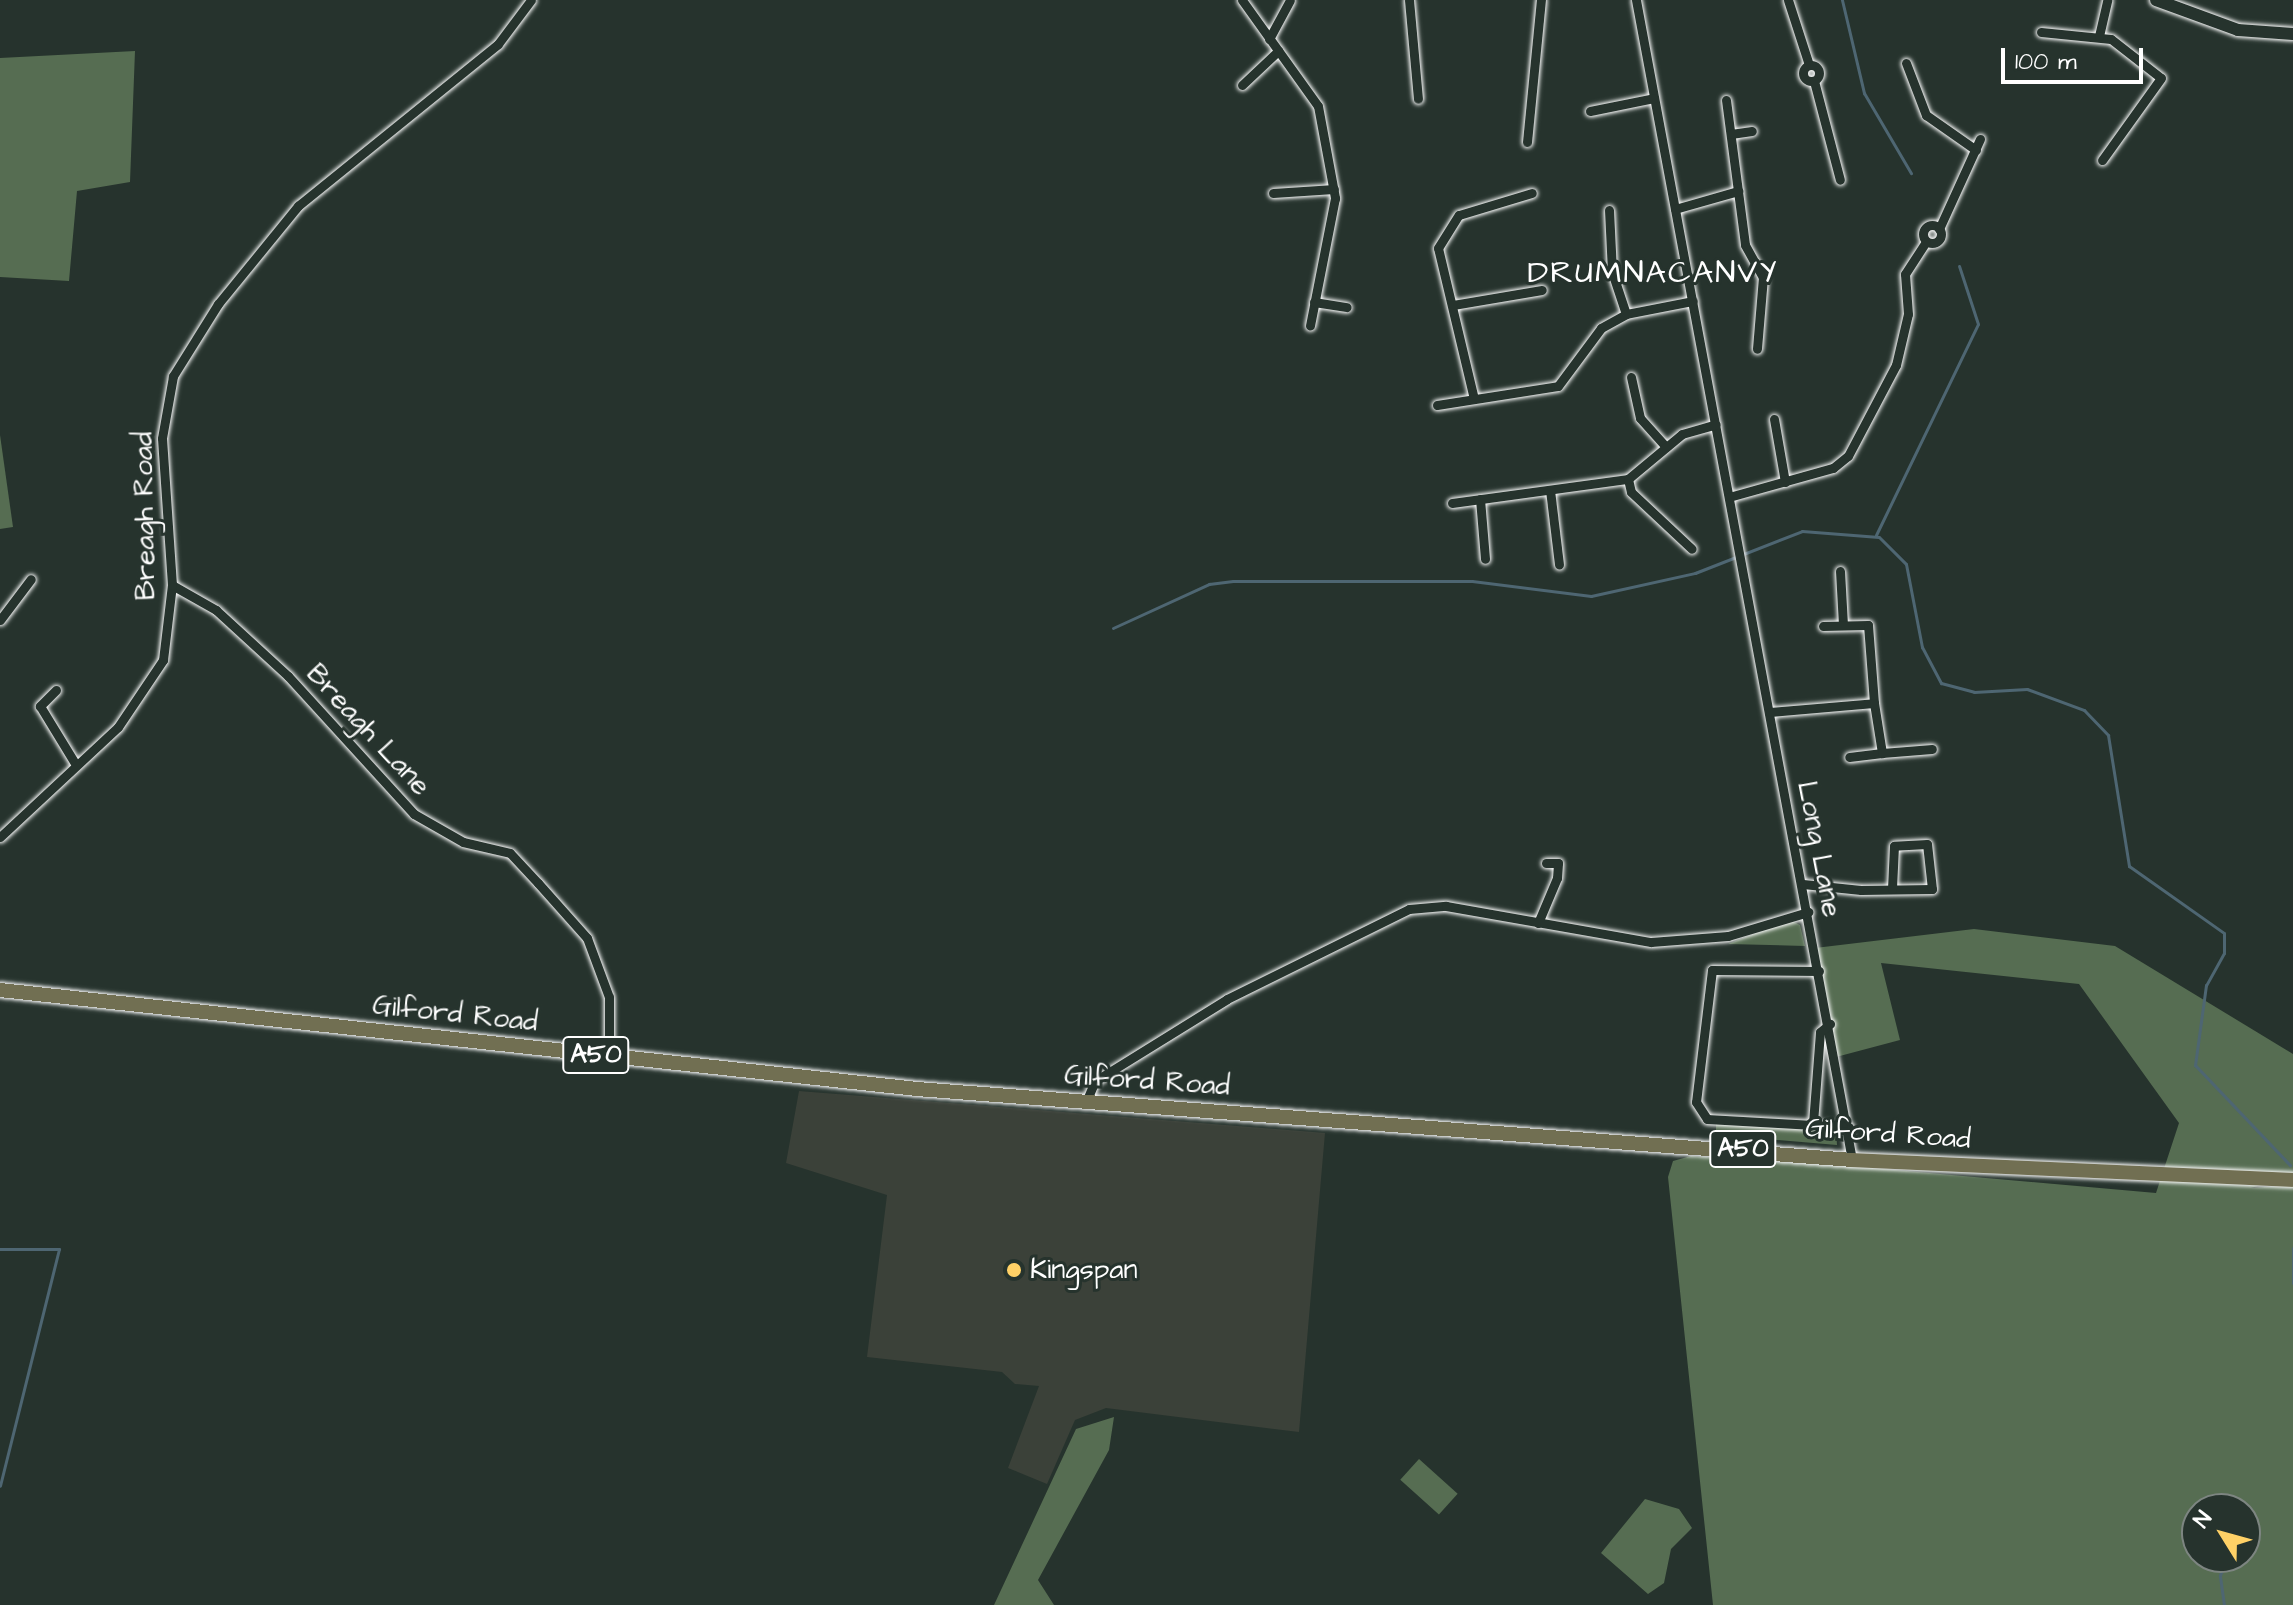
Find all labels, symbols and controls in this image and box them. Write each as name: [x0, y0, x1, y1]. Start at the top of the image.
scale bar: [2005, 32, 2147, 82]
text: 100 m: [2015, 45, 2077, 79]
district label: DRUMNACANVY: [1528, 254, 1778, 292]
street label: Breagh Road: [127, 431, 163, 601]
street label: Breagh Lane: [299, 657, 437, 803]
street label: Long Lane: [1789, 778, 1849, 920]
street label: Gilford Road: [371, 989, 539, 1039]
road number: A50: [562, 1033, 630, 1077]
street label: Gilford Road: [1063, 1058, 1231, 1104]
street label: Gilford Road: [1804, 1111, 1972, 1157]
road number: A50: [1709, 1127, 1777, 1171]
place label: Kingspan: [1030, 1253, 1138, 1287]
marker: Kingspan: [1005, 1261, 1023, 1279]
north arrow: [2181, 1493, 2261, 1573]
text: N: [2186, 1505, 2220, 1534]

